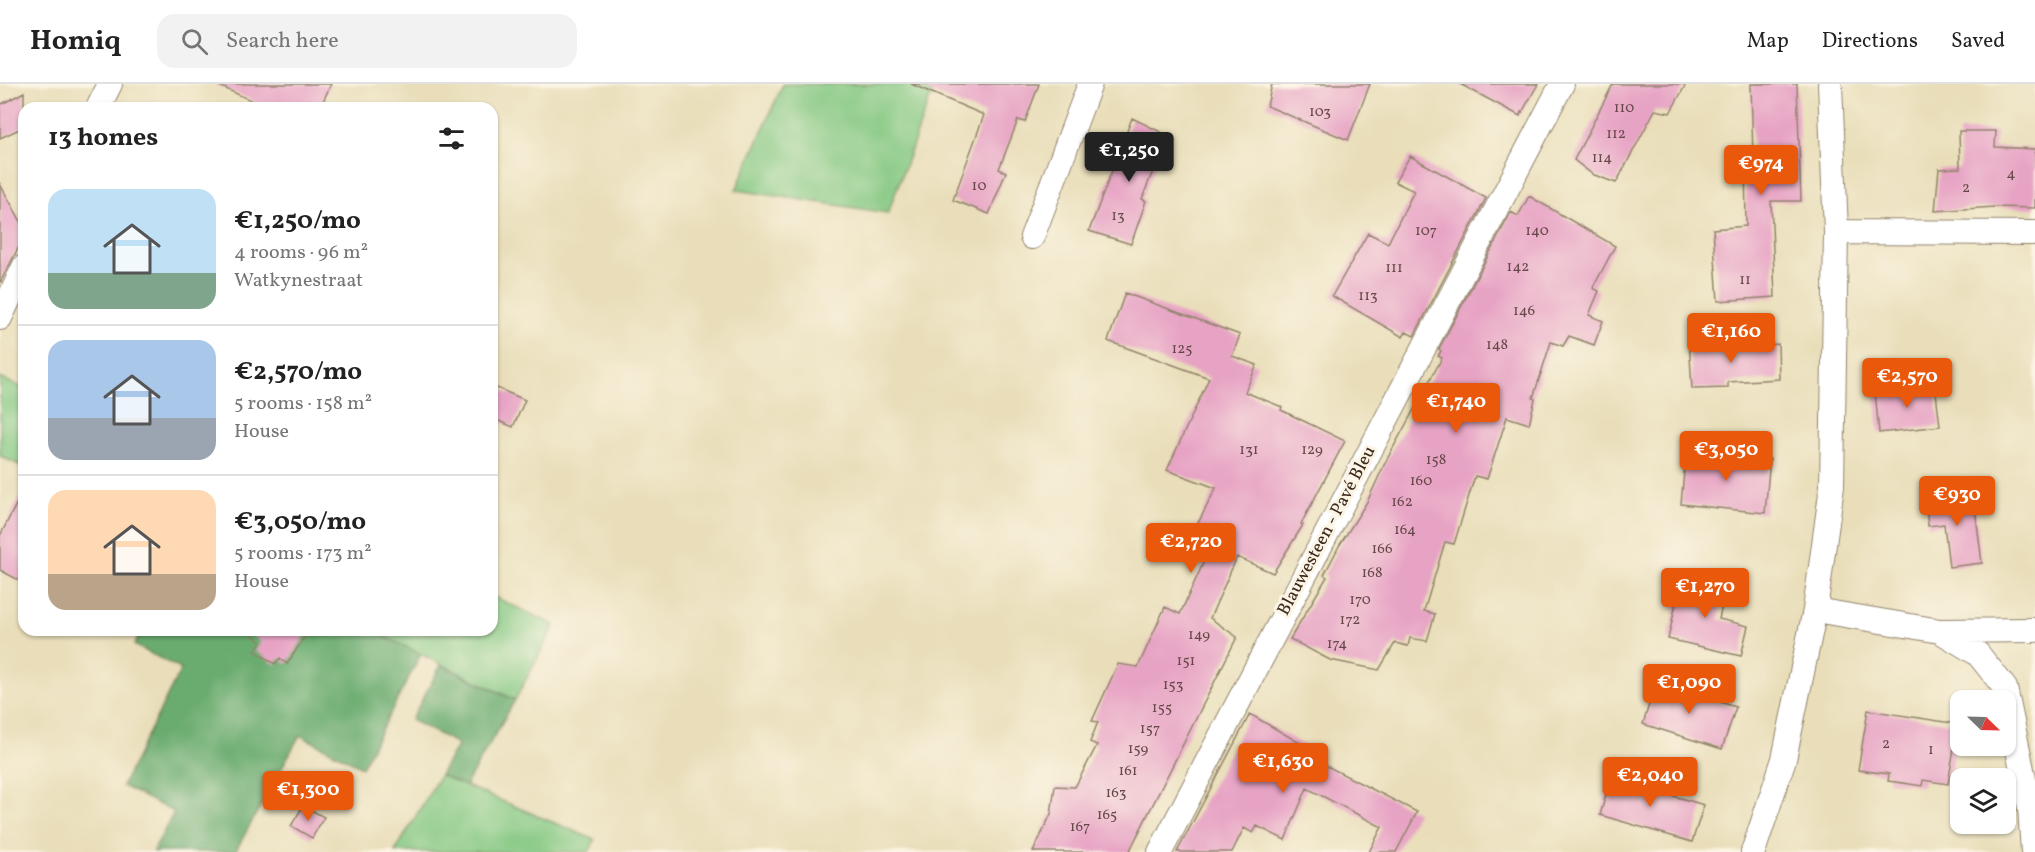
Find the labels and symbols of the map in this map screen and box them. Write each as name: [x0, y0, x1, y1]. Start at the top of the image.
house number: 110: [1614, 98, 1634, 119]
house number: 103: [1309, 102, 1331, 123]
house number: 112: [1606, 124, 1626, 145]
pin: €1,250: [1080, 132, 1178, 183]
pin: €974: [1725, 145, 1797, 196]
house number: 114: [1592, 148, 1612, 169]
house number: 4: [2007, 164, 2016, 185]
house number: 10: [972, 176, 986, 197]
house number: 2: [1962, 178, 1970, 199]
house number: 13: [1111, 206, 1125, 227]
house number: 107: [1415, 221, 1437, 242]
house number: 140: [1525, 221, 1549, 242]
house number: 142: [1507, 257, 1529, 278]
house number: 111: [1385, 258, 1403, 279]
house number: 11: [1739, 270, 1751, 291]
house number: 113: [1358, 286, 1378, 307]
house number: 146: [1513, 301, 1535, 322]
pin: €1,160: [1682, 313, 1780, 364]
house number: 148: [1486, 335, 1508, 356]
house number: 125: [1171, 339, 1193, 360]
pin: €2,570: [1858, 358, 1956, 409]
pin: €1,740: [1407, 383, 1505, 434]
pin: €3,050: [1677, 431, 1775, 482]
house number: 131: [1239, 440, 1259, 461]
house number: 129: [1301, 440, 1323, 461]
street label: Blauwesteen - Pavé Bleu: [1272, 442, 1382, 620]
house number: 158: [1426, 450, 1446, 471]
house number: 160: [1410, 471, 1432, 492]
pin: €930: [1921, 476, 1993, 527]
house number: 162: [1391, 492, 1413, 513]
house number: 164: [1394, 520, 1416, 541]
pin: €2,720: [1142, 523, 1240, 574]
house number: 166: [1371, 539, 1393, 560]
house number: 168: [1361, 563, 1383, 584]
pin: €1,270: [1656, 568, 1754, 619]
house number: 170: [1349, 590, 1371, 611]
house number: 172: [1340, 610, 1360, 631]
house number: 149: [1188, 625, 1210, 646]
house number: 174: [1327, 634, 1347, 655]
house number: 151: [1177, 651, 1195, 672]
pin: €1,090: [1640, 664, 1738, 715]
house number: 153: [1163, 675, 1183, 696]
north arrow: [1950, 690, 2016, 756]
house number: 155: [1152, 698, 1172, 719]
house number: 157: [1140, 719, 1160, 740]
house number: 2: [1882, 734, 1890, 755]
house number: 159: [1128, 739, 1148, 760]
house number: 1: [1928, 740, 1934, 761]
pin: €1,630: [1234, 743, 1332, 794]
pin: €2,040: [1601, 757, 1699, 808]
house number: 161: [1118, 761, 1138, 782]
pin: €1,300: [259, 771, 357, 822]
house number: 163: [1106, 783, 1126, 804]
house number: 165: [1097, 805, 1117, 826]
house number: 167: [1070, 817, 1090, 838]

